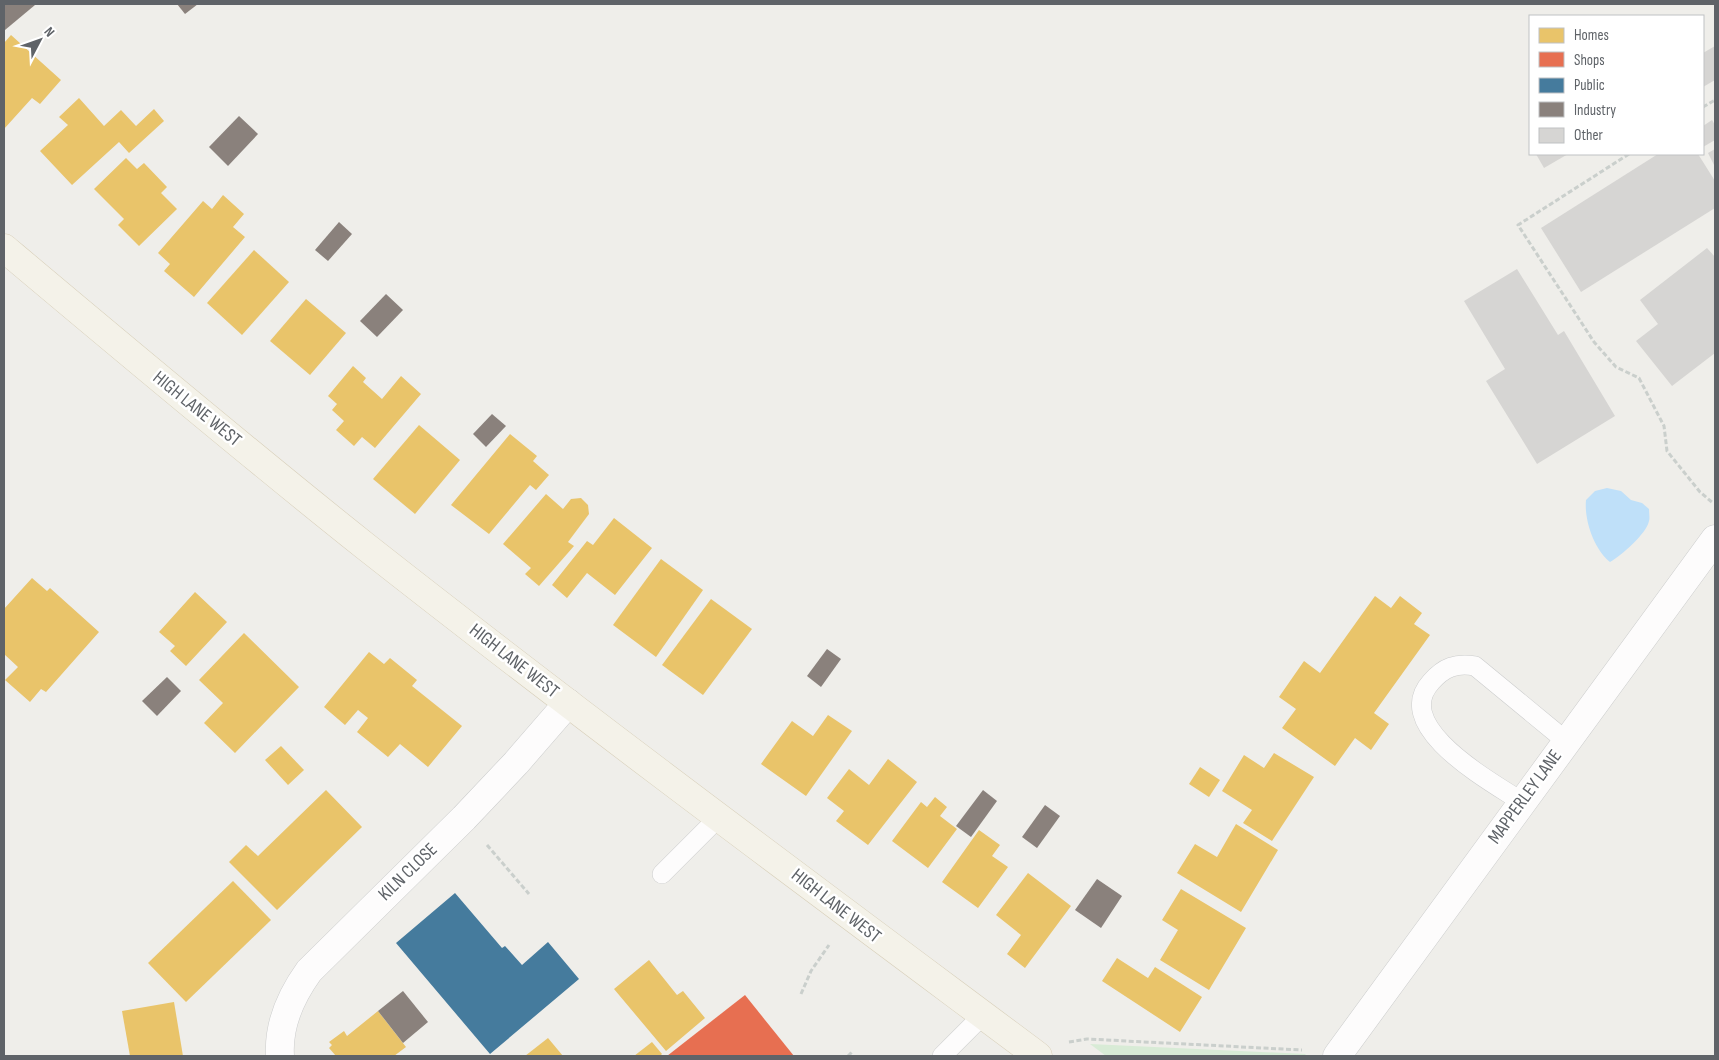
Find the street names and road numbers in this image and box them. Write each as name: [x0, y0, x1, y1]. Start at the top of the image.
street label: HIGH LANE WEST: [148, 366, 246, 452]
street label: HIGH LANE WEST: [465, 619, 564, 703]
street label: MAPPERLEY LANE: [1483, 745, 1567, 849]
street label: KILN CLOSE: [374, 838, 442, 906]
street label: HIGH LANE WEST: [787, 864, 886, 948]

